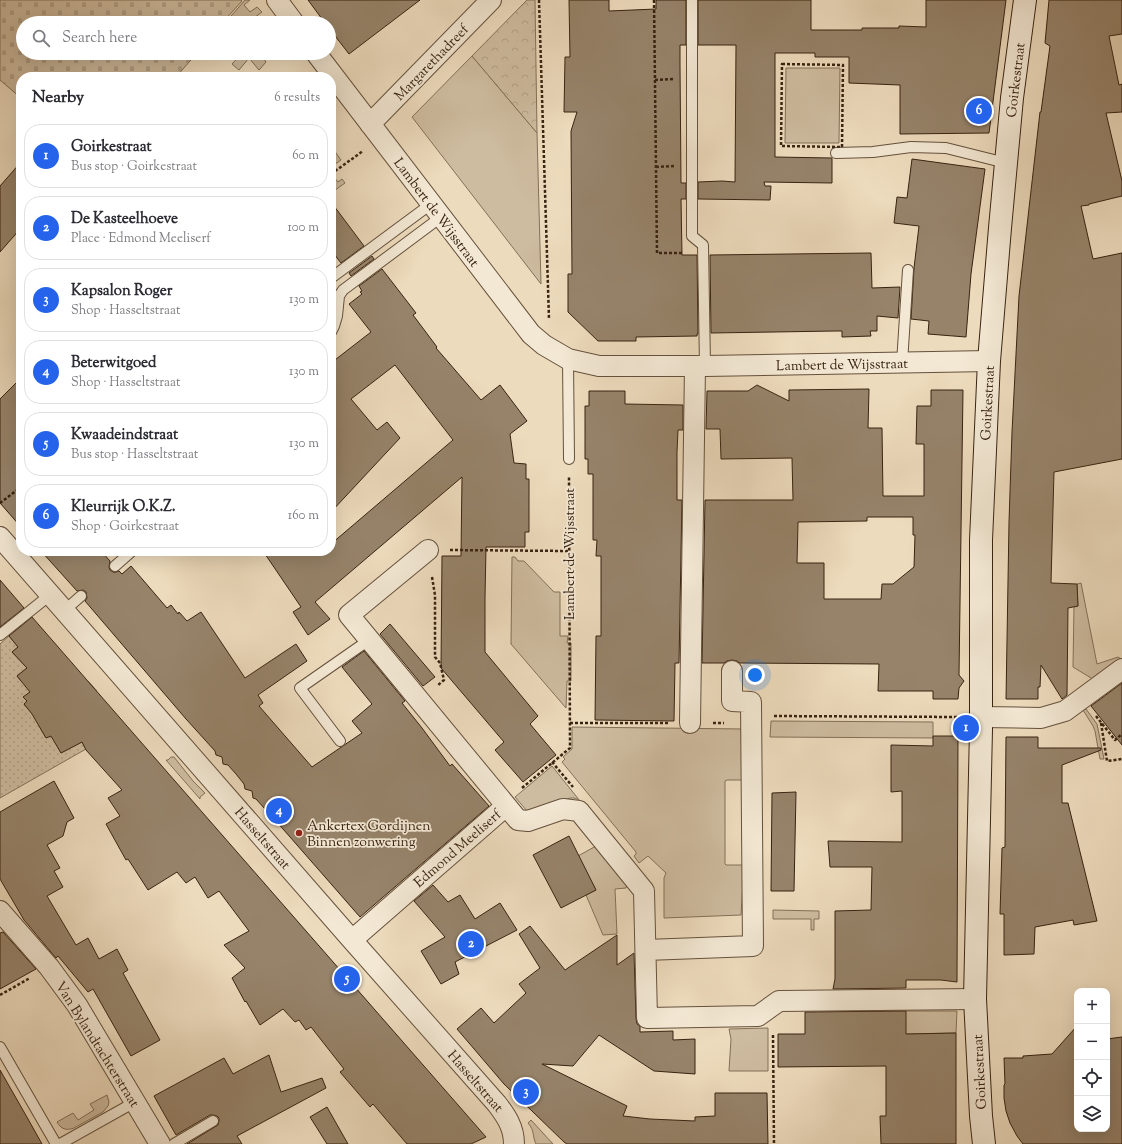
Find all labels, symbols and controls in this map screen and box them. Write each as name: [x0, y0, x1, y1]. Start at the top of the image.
search box: [16, 16, 336, 60]
street label: Margarethadreef: [391, 20, 475, 106]
icon: search: [30, 27, 52, 49]
text: Search here: [62, 28, 137, 49]
street label: Goirkestraat: [1002, 42, 1032, 119]
text: Nearby: [32, 86, 84, 110]
text: 6 results: [274, 89, 320, 107]
pin: 6: [966, 96, 992, 126]
text: Goirkestraat: [71, 137, 152, 158]
text: 1: [44, 147, 48, 165]
text: 60 m: [292, 147, 319, 165]
street label: Lambert de Wijsstraat: [388, 154, 483, 272]
text: Bus stop · Goirkestraat: [71, 158, 197, 176]
text: De Kasteelhoeve: [71, 209, 178, 230]
text: 2: [43, 219, 49, 237]
text: 100 m: [287, 219, 319, 237]
text: Place · Edmond Meeliserf: [71, 230, 211, 248]
text: Kapsalon Roger: [71, 281, 172, 302]
text: 3: [43, 291, 49, 309]
text: 130 m: [289, 291, 319, 309]
text: Shop · Hasseltstraat: [71, 302, 180, 320]
text: Beterwitgoed: [71, 353, 157, 374]
street label: Lambert de Wijsstraat: [776, 355, 908, 377]
text: 4: [43, 363, 49, 381]
text: 130 m: [289, 363, 319, 381]
street label: Goirkestraat: [977, 365, 1001, 441]
text: Shop · Hasseltstraat: [71, 374, 180, 392]
text: Kwaadeindstraat: [71, 425, 178, 446]
text: 5: [44, 435, 48, 453]
text: 130 m: [289, 435, 319, 453]
text: Bus stop · Hasseltstraat: [71, 446, 198, 464]
street label: Lambert de Wijsstraat: [561, 488, 581, 620]
text: Kleurrijk O.K.Z.: [71, 497, 176, 518]
text: 6: [43, 507, 49, 525]
text: 160 m: [288, 507, 319, 525]
text: Shop · Goirkestraat: [71, 518, 179, 536]
your location: [745, 665, 765, 685]
pin: 1: [953, 713, 979, 743]
pin: 4: [266, 796, 292, 826]
street label: Hasseltstraat: [229, 804, 294, 875]
street label: Edmond Meeliserf: [410, 805, 507, 893]
place label: Ankertex Gordijnen Binnen zonwering: [307, 817, 431, 853]
marker: Ankertex Gordijnen Binnen zonwering: [294, 828, 304, 838]
pin: 2: [458, 929, 484, 959]
pin: 5: [334, 964, 360, 994]
street label: Van Bylandtachterstraat: [49, 978, 143, 1112]
map controls: [1074, 988, 1110, 1132]
button: +: [1074, 988, 1110, 1024]
button: −: [1074, 1024, 1110, 1060]
street label: Goirkestraat: [969, 1034, 993, 1110]
street label: Hasseltstraat: [442, 1047, 507, 1118]
button: locate: [1074, 1060, 1110, 1096]
pin: 3: [513, 1077, 539, 1107]
button: layers: [1074, 1096, 1110, 1132]

